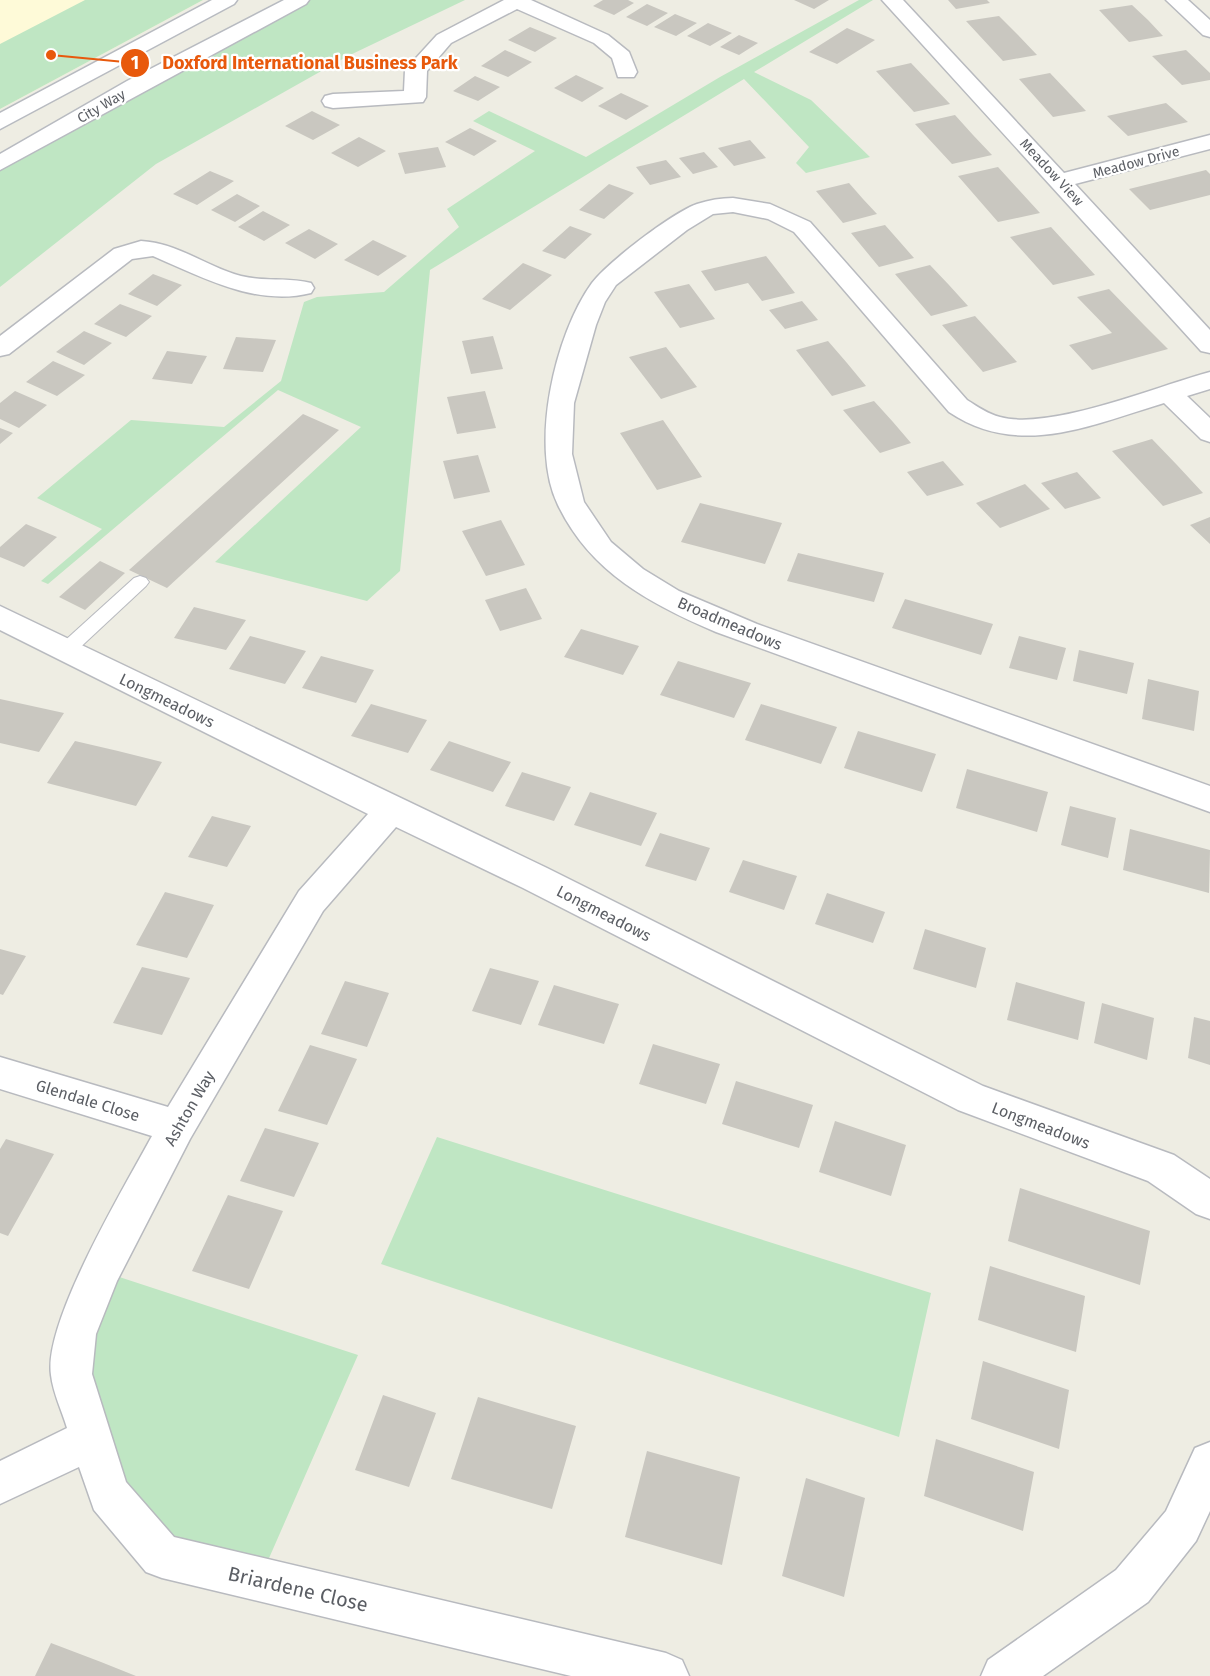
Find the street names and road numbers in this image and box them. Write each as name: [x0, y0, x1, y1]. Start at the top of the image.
street label: City Way: [74, 86, 128, 127]
street label: Meadow View: [1016, 135, 1087, 209]
street label: Meadow Drive: [1091, 143, 1181, 182]
street label: Broadmeadows: [675, 593, 785, 654]
street label: Longmeadows: [116, 669, 217, 732]
street label: Longmeadows: [553, 881, 654, 945]
street label: Ashton Way: [160, 1067, 219, 1149]
street label: Glendale Close: [34, 1076, 142, 1125]
street label: Longmeadows: [989, 1098, 1093, 1153]
street label: Briardene Close: [226, 1561, 370, 1617]

